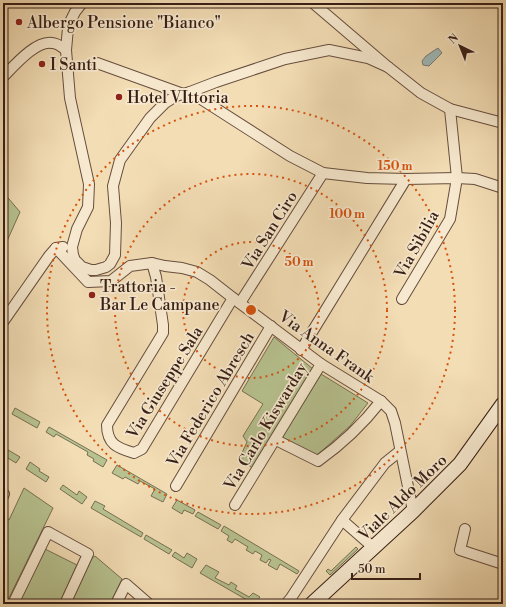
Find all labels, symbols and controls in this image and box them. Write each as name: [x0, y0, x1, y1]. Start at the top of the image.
place label: Albergo Pensione "Bianco": [26, 13, 221, 33]
marker: Albergo Pensione "Bianco": [14, 17, 24, 27]
north arrow: [440, 26, 480, 66]
text: N: [446, 31, 462, 48]
place label: I Santi: [50, 55, 97, 75]
marker: I Santi: [37, 59, 47, 69]
place label: Hotel VIttoria: [127, 88, 229, 108]
marker: Hotel VIttoria: [114, 92, 124, 102]
text: 150 m: [378, 159, 412, 174]
street label: Via San Ciro: [237, 187, 302, 275]
street label: Via Sibilia: [390, 206, 444, 283]
text: 100 m: [329, 207, 365, 222]
text: 50 m: [284, 255, 314, 270]
place label: Trattoria - Bar Le Campane: [99, 277, 220, 315]
marker: Trattoria - Bar Le Campane: [87, 290, 97, 300]
centre of rings: [244, 303, 258, 317]
street label: Via Anna Frank: [274, 306, 379, 388]
street label: Via Giuseppe Sala: [122, 322, 208, 443]
street label: Via Federico Abresch: [162, 328, 259, 471]
street label: Via Carlo Kiswarday: [219, 359, 312, 495]
street label: Viale Aldo Moro: [353, 450, 451, 546]
scale bar: [352, 555, 420, 581]
text: 50 m: [358, 562, 386, 577]

